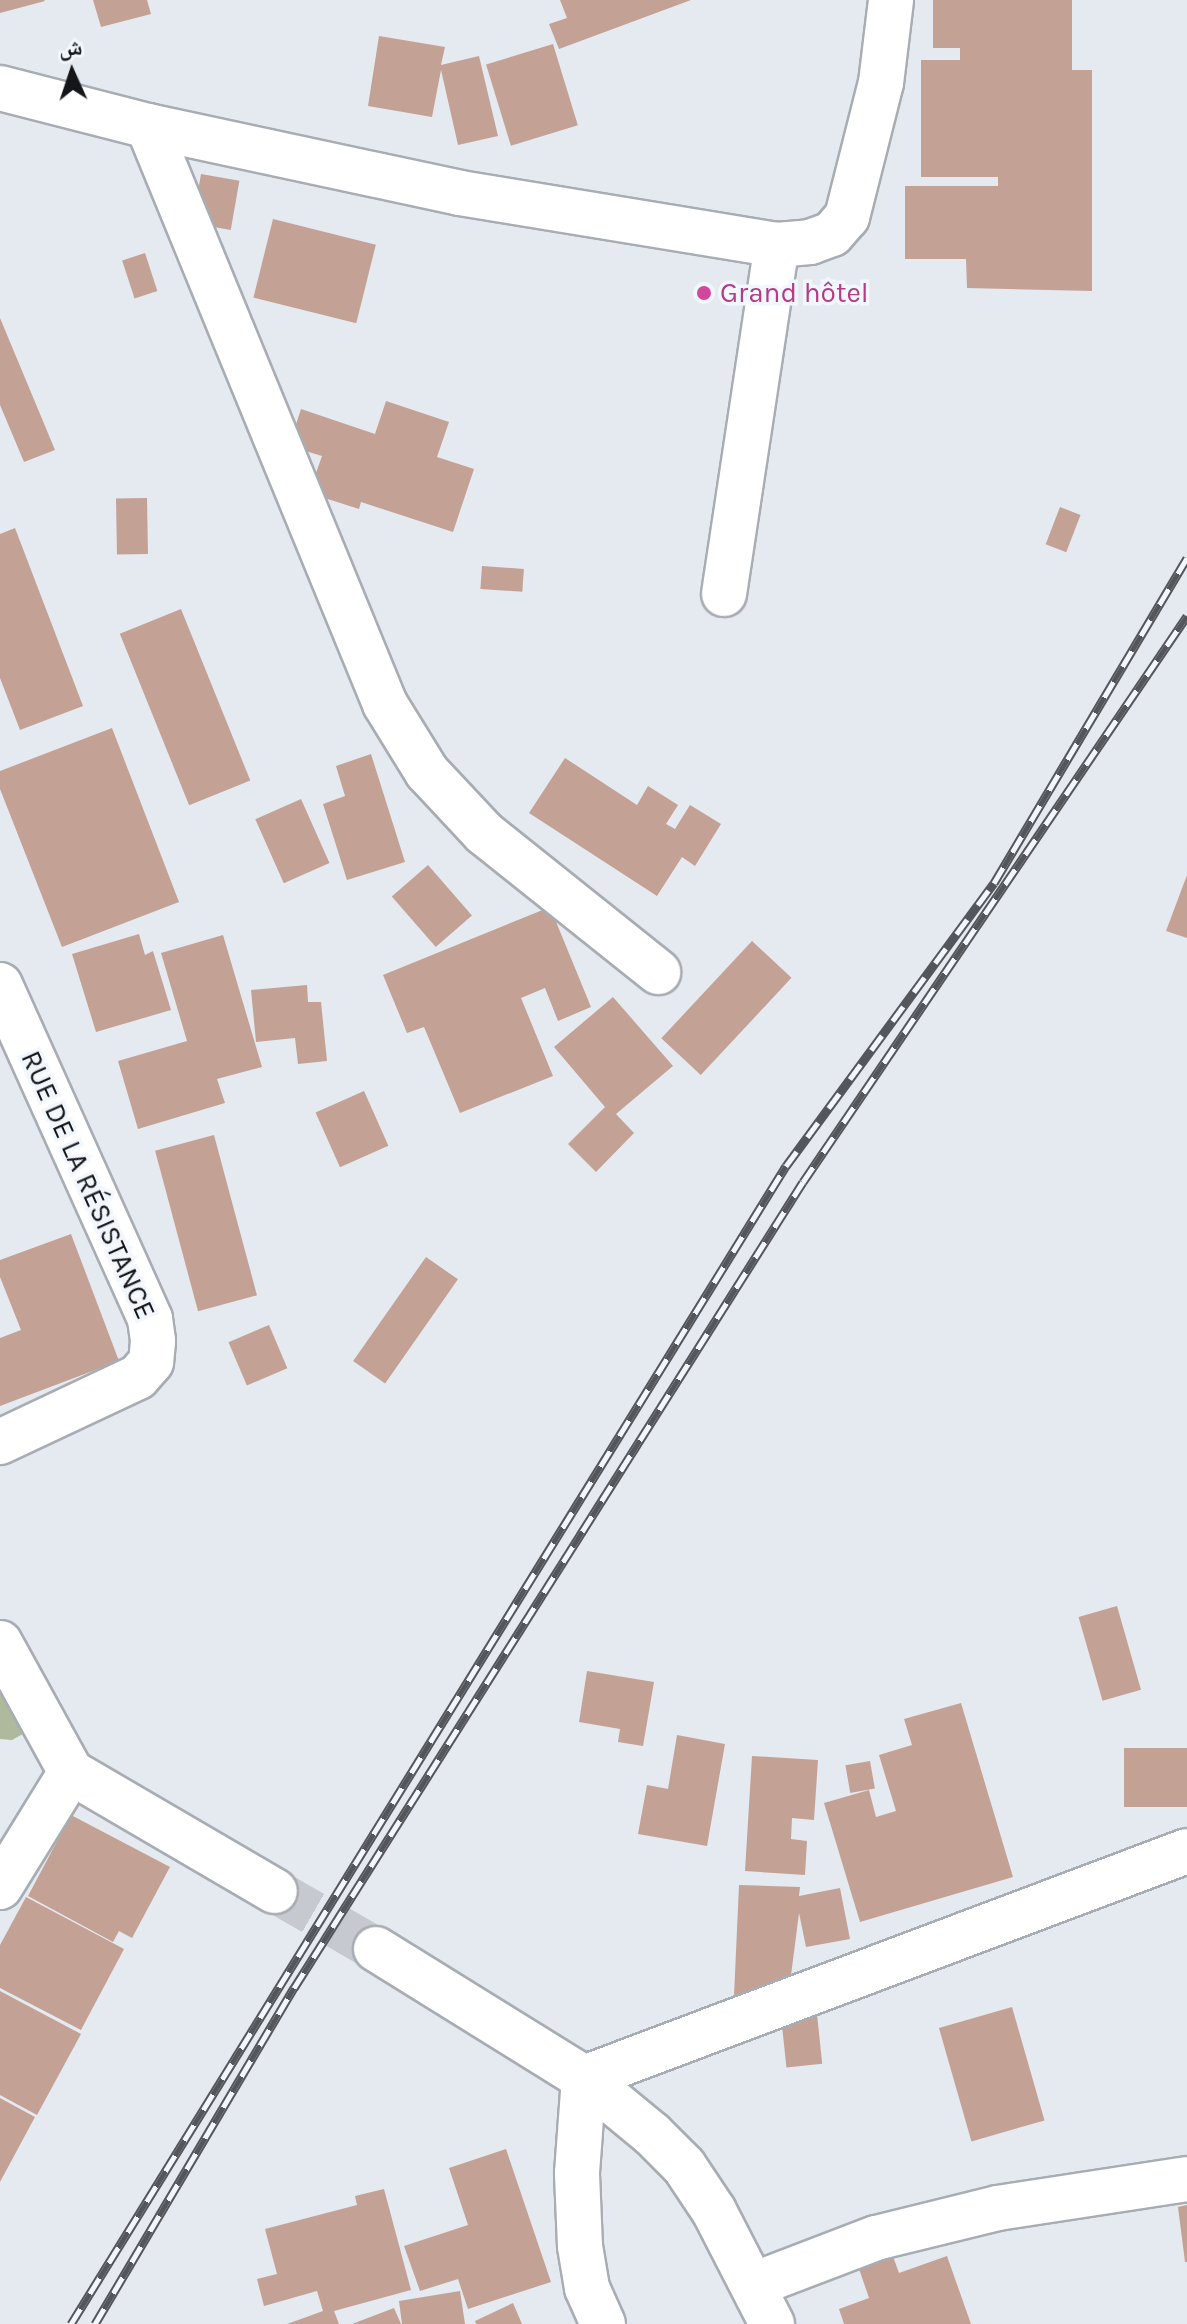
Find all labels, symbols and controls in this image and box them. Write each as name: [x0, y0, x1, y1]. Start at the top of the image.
north arrow: [32, 32, 112, 112]
text: ش: [58, 34, 83, 62]
place label: Grand hôtel: [720, 276, 869, 310]
marker: Grand hôtel: [695, 284, 713, 302]
street label: RUE DE LA RÉSISTANCE: [14, 1046, 162, 1324]

